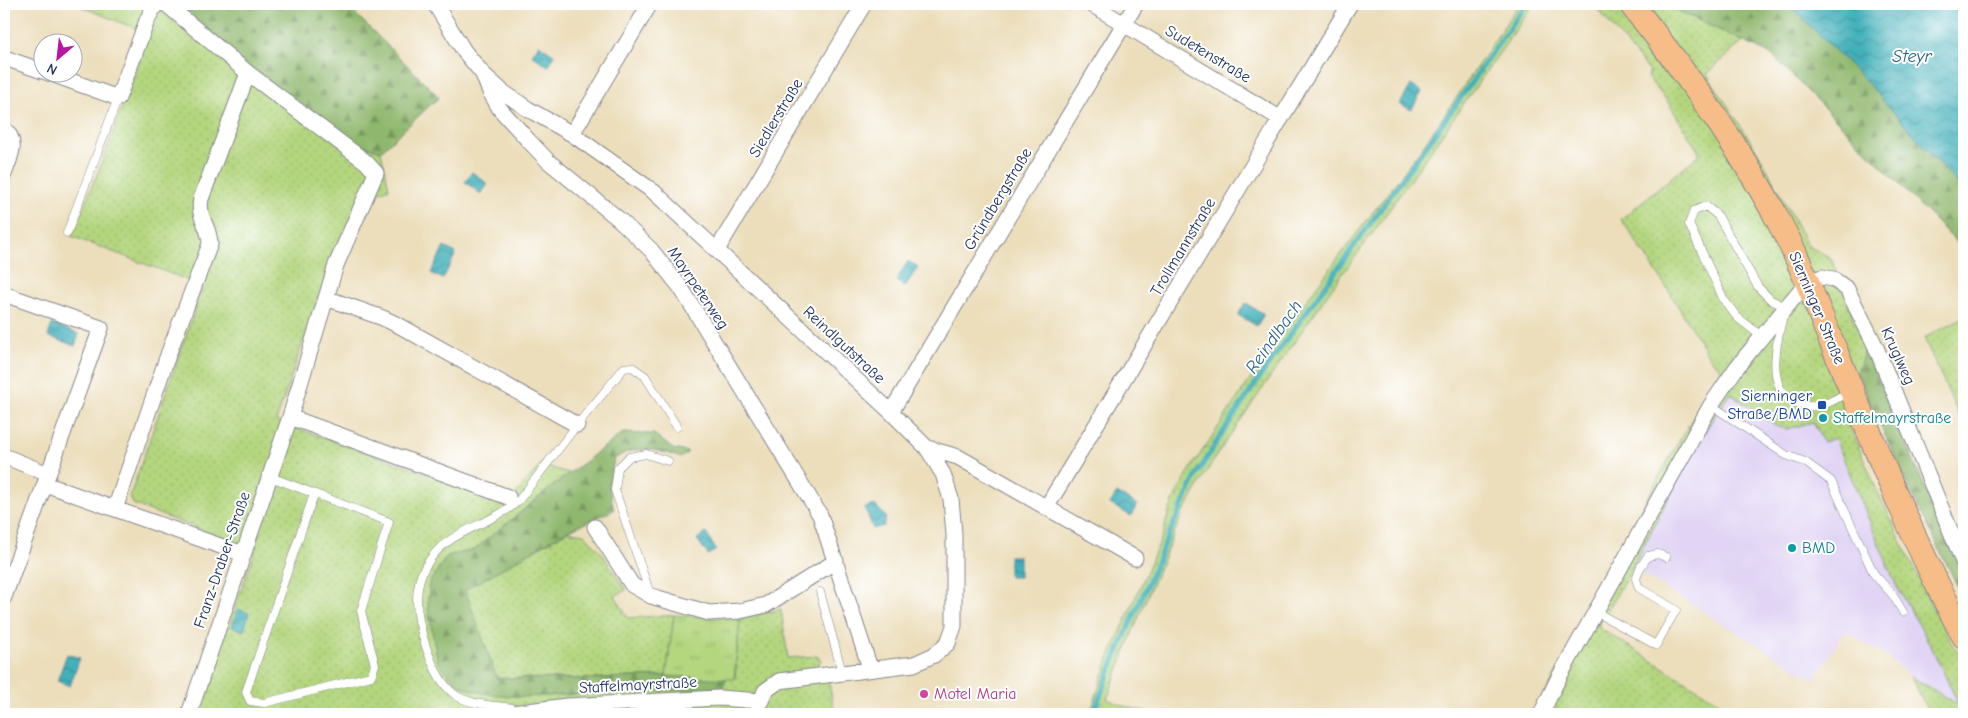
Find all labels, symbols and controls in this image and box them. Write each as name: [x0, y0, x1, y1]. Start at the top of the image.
street label: Sudetenstraße: [1162, 21, 1254, 87]
north arrow: [32, 32, 82, 82]
water label: Steyr: [1892, 46, 1933, 67]
text: N: [44, 59, 60, 79]
street label: Siedlerstraße: [745, 75, 807, 161]
street label: Gründbergstraße: [960, 145, 1036, 253]
street label: Trollmannstraße: [1147, 195, 1219, 299]
street label: Mayrpeterweg: [664, 243, 732, 333]
street label: Sierninger Straße: [1785, 249, 1849, 367]
water label: Reindlbach: [1241, 296, 1307, 378]
street label: Reindlgutstraße: [799, 303, 889, 387]
street label: Kruglweg: [1877, 324, 1919, 388]
place label: Sierninger Straße/BMD: [1727, 387, 1813, 423]
marker: Sierninger Straße/BMD: [1816, 399, 1828, 411]
place label: Staffelmayrstraße: [1833, 409, 1951, 427]
marker: Staffelmayrstraße: [1817, 412, 1829, 424]
street label: Franz-Draber-Straße: [190, 489, 254, 631]
place label: BMD: [1802, 539, 1835, 557]
marker: BMD: [1786, 542, 1798, 554]
street label: Staffelmayrstraße: [578, 673, 698, 697]
place label: Motel Maria: [934, 685, 1017, 703]
marker: Motel Maria: [918, 688, 930, 700]

